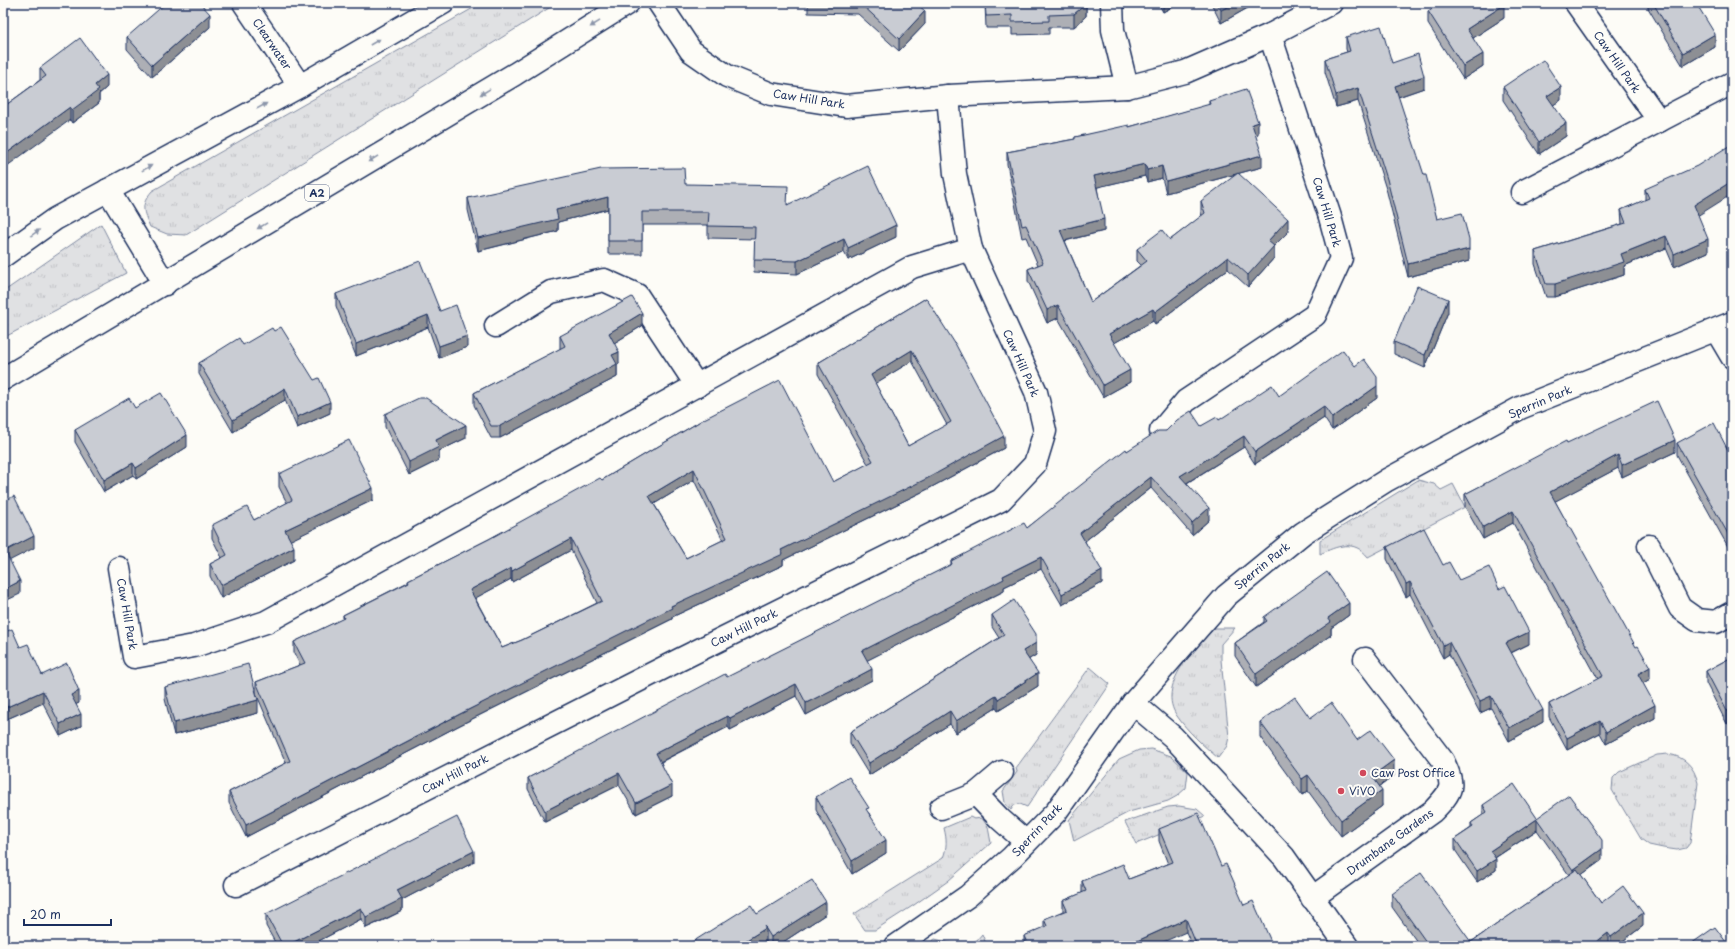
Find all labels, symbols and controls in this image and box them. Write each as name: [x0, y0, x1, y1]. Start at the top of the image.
street label: Clearwater: [249, 14, 297, 74]
one-way arrow: [589, 20, 601, 27]
street label: Caw Hill Park: [1590, 27, 1645, 97]
one-way arrow: [369, 39, 381, 46]
street label: Caw Hill Park: [772, 84, 847, 113]
one-way arrow: [479, 89, 491, 96]
one-way arrow: [256, 103, 267, 110]
one-way arrow: [368, 155, 378, 163]
one-way arrow: [142, 165, 153, 172]
street label: Caw Hill Park: [1309, 175, 1346, 249]
road number: A2: [305, 185, 329, 201]
one-way arrow: [256, 222, 268, 229]
one-way arrow: [29, 229, 40, 237]
street label: Caw Hill Park: [999, 326, 1044, 400]
street label: Sperrin Park: [1505, 380, 1574, 423]
street label: Sperrin Park: [1230, 538, 1293, 593]
street label: Caw Hill Park: [113, 577, 142, 651]
street label: Caw Hill Park: [707, 604, 780, 651]
street label: Caw Hill Park: [419, 749, 491, 798]
place label: Caw Post Office: [1371, 764, 1455, 781]
marker: Caw Post Office: [1358, 768, 1368, 778]
place label: ViVO: [1349, 782, 1375, 799]
marker: ViVO: [1336, 786, 1346, 796]
street label: Sperrin Park: [1007, 799, 1066, 860]
street label: Drumbane Gardens: [1343, 804, 1437, 879]
scale bar: [24, 901, 111, 927]
text: 20 m: [30, 905, 61, 923]

